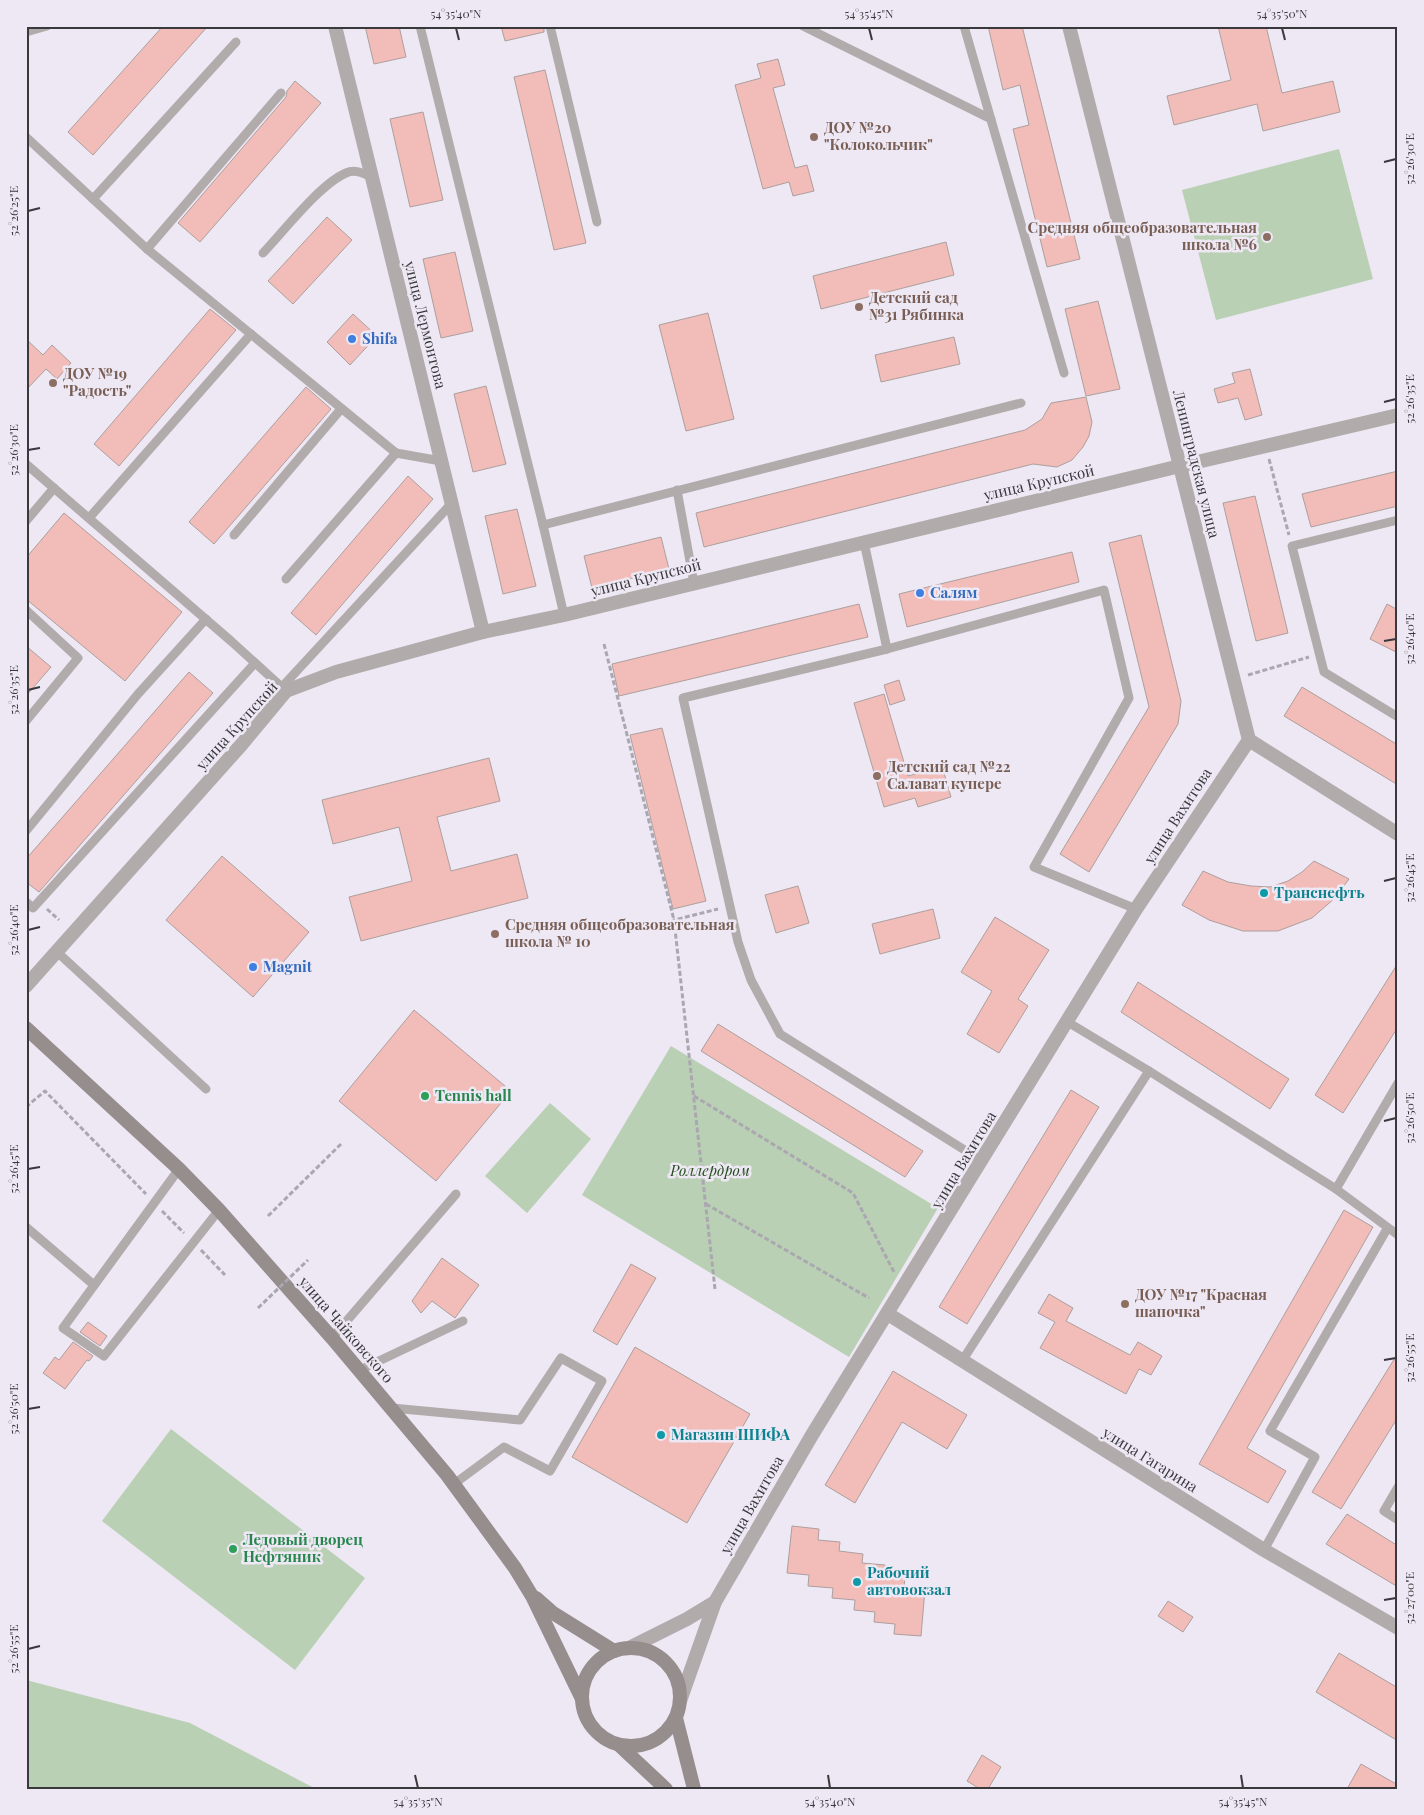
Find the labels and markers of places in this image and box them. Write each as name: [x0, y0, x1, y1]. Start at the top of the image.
place label: ДОУ №20 "Колокольчик": [824, 117, 933, 154]
marker: ДОУ №20 "Колокольчик": [808, 131, 820, 143]
place label: Средняя общеобразовательная школа №6: [1028, 217, 1257, 254]
marker: Средняя общеобразовательная школа №6: [1261, 231, 1273, 243]
place label: Детский сад №31 Рябинка: [869, 287, 964, 324]
marker: Детский сад №31 Рябинка: [853, 301, 865, 313]
place label: Shifa: [362, 328, 398, 348]
marker: Shifa: [346, 333, 358, 345]
place label: ДОУ №19 "Радость": [63, 363, 131, 400]
marker: ДОУ №19 "Радость": [47, 377, 59, 389]
place label: Салям: [930, 582, 977, 602]
marker: Салям: [914, 587, 926, 599]
place label: Детский сад №22 Салават купере: [887, 756, 1011, 793]
marker: Детский сад №22 Салават купере: [871, 770, 883, 782]
place label: Транснефть: [1274, 882, 1365, 902]
marker: Транснефть: [1258, 887, 1270, 899]
place label: Средняя общеобразовательная школа № 10: [505, 914, 735, 951]
marker: Средняя общеобразовательная школа № 10: [489, 928, 501, 940]
place label: Magnit: [263, 956, 313, 976]
marker: Magnit: [247, 961, 259, 973]
place label: Tennis hall: [435, 1085, 512, 1105]
marker: Tennis hall: [419, 1090, 431, 1102]
place label: ДОУ №17 "Красная шапочка": [1135, 1284, 1267, 1321]
marker: ДОУ №17 "Красная шапочка": [1119, 1298, 1131, 1310]
place label: Магазин ШИФА: [671, 1424, 791, 1444]
marker: Магазин ШИФА: [655, 1429, 667, 1441]
place label: Ледовый дворец Нефтяник: [242, 1529, 363, 1566]
marker: Ледовый дворец Нефтяник: [227, 1543, 239, 1555]
place label: Рабочий автовокзал: [867, 1562, 951, 1599]
marker: Рабочий автовокзал: [851, 1576, 863, 1588]

